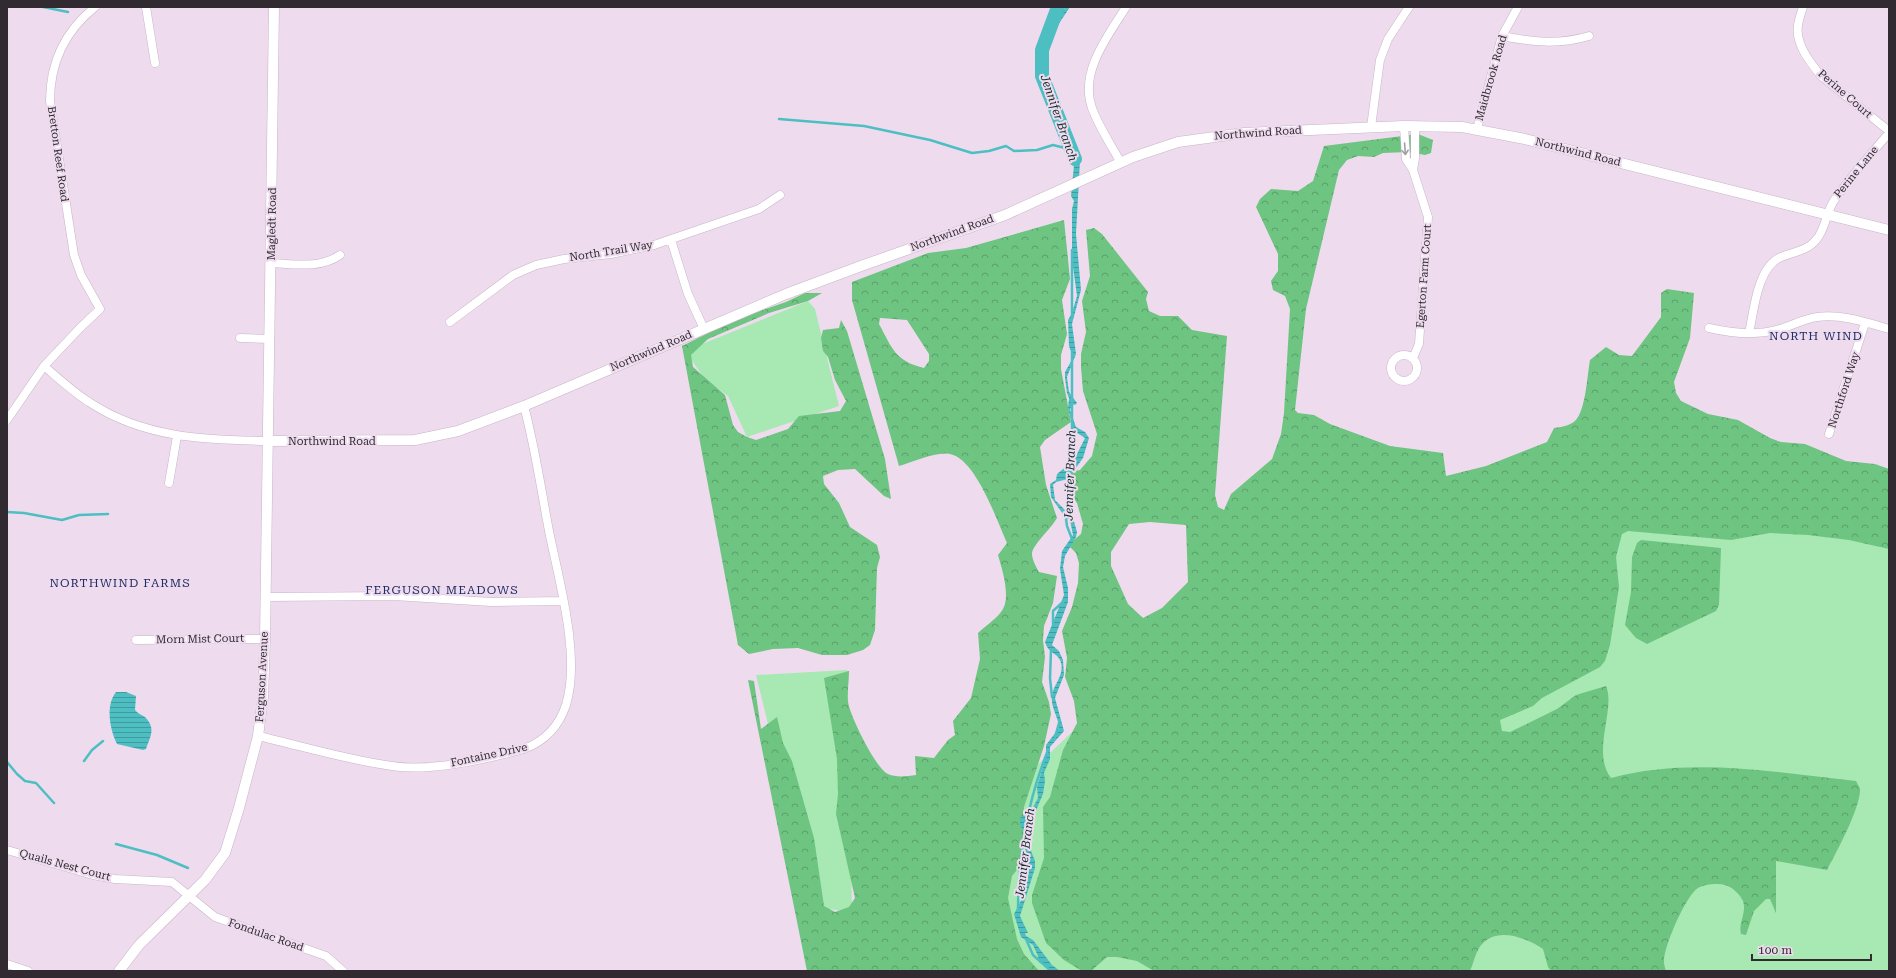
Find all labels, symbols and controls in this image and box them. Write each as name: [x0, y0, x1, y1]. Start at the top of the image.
street label: Maidbrook Road: [1473, 34, 1509, 122]
street label: Perine Court: [1815, 67, 1875, 121]
water label: Jennifer Branch: [1037, 72, 1080, 163]
street label: Bretton Reef Road: [45, 105, 71, 203]
street label: Northwind Road: [1214, 123, 1302, 143]
street label: Northwind Road: [1534, 135, 1622, 169]
one-way arrow: [1402, 142, 1409, 155]
street label: Perine Lane: [1831, 143, 1881, 201]
street label: Magledt Road: [265, 187, 279, 261]
street label: Northwind Road: [909, 212, 995, 254]
street label: Egerton Farm Court: [1414, 224, 1434, 328]
street label: North Trail Way: [568, 238, 654, 264]
street label: Northwind Road: [608, 328, 694, 374]
district label: NORTH WIND: [1769, 329, 1863, 343]
street label: Northford Way: [1826, 350, 1863, 430]
water label: Jennifer Branch: [1061, 429, 1079, 522]
street label: Northwind Road: [288, 435, 376, 448]
district label: NORTHWIND FARMS: [49, 576, 191, 590]
district label: FERGUSON MEADOWS: [365, 583, 519, 597]
street label: Ferguson Avenue: [253, 631, 271, 723]
street label: Morn Mist Court: [156, 632, 244, 646]
street label: Fontaine Drive: [449, 741, 529, 769]
water label: Jennifer Branch: [1012, 807, 1037, 900]
street label: Quails Nest Court: [18, 847, 112, 883]
street label: Fondulac Road: [226, 916, 306, 954]
scale bar: [1752, 936, 1871, 962]
text: 100 m: [1758, 943, 1792, 957]

